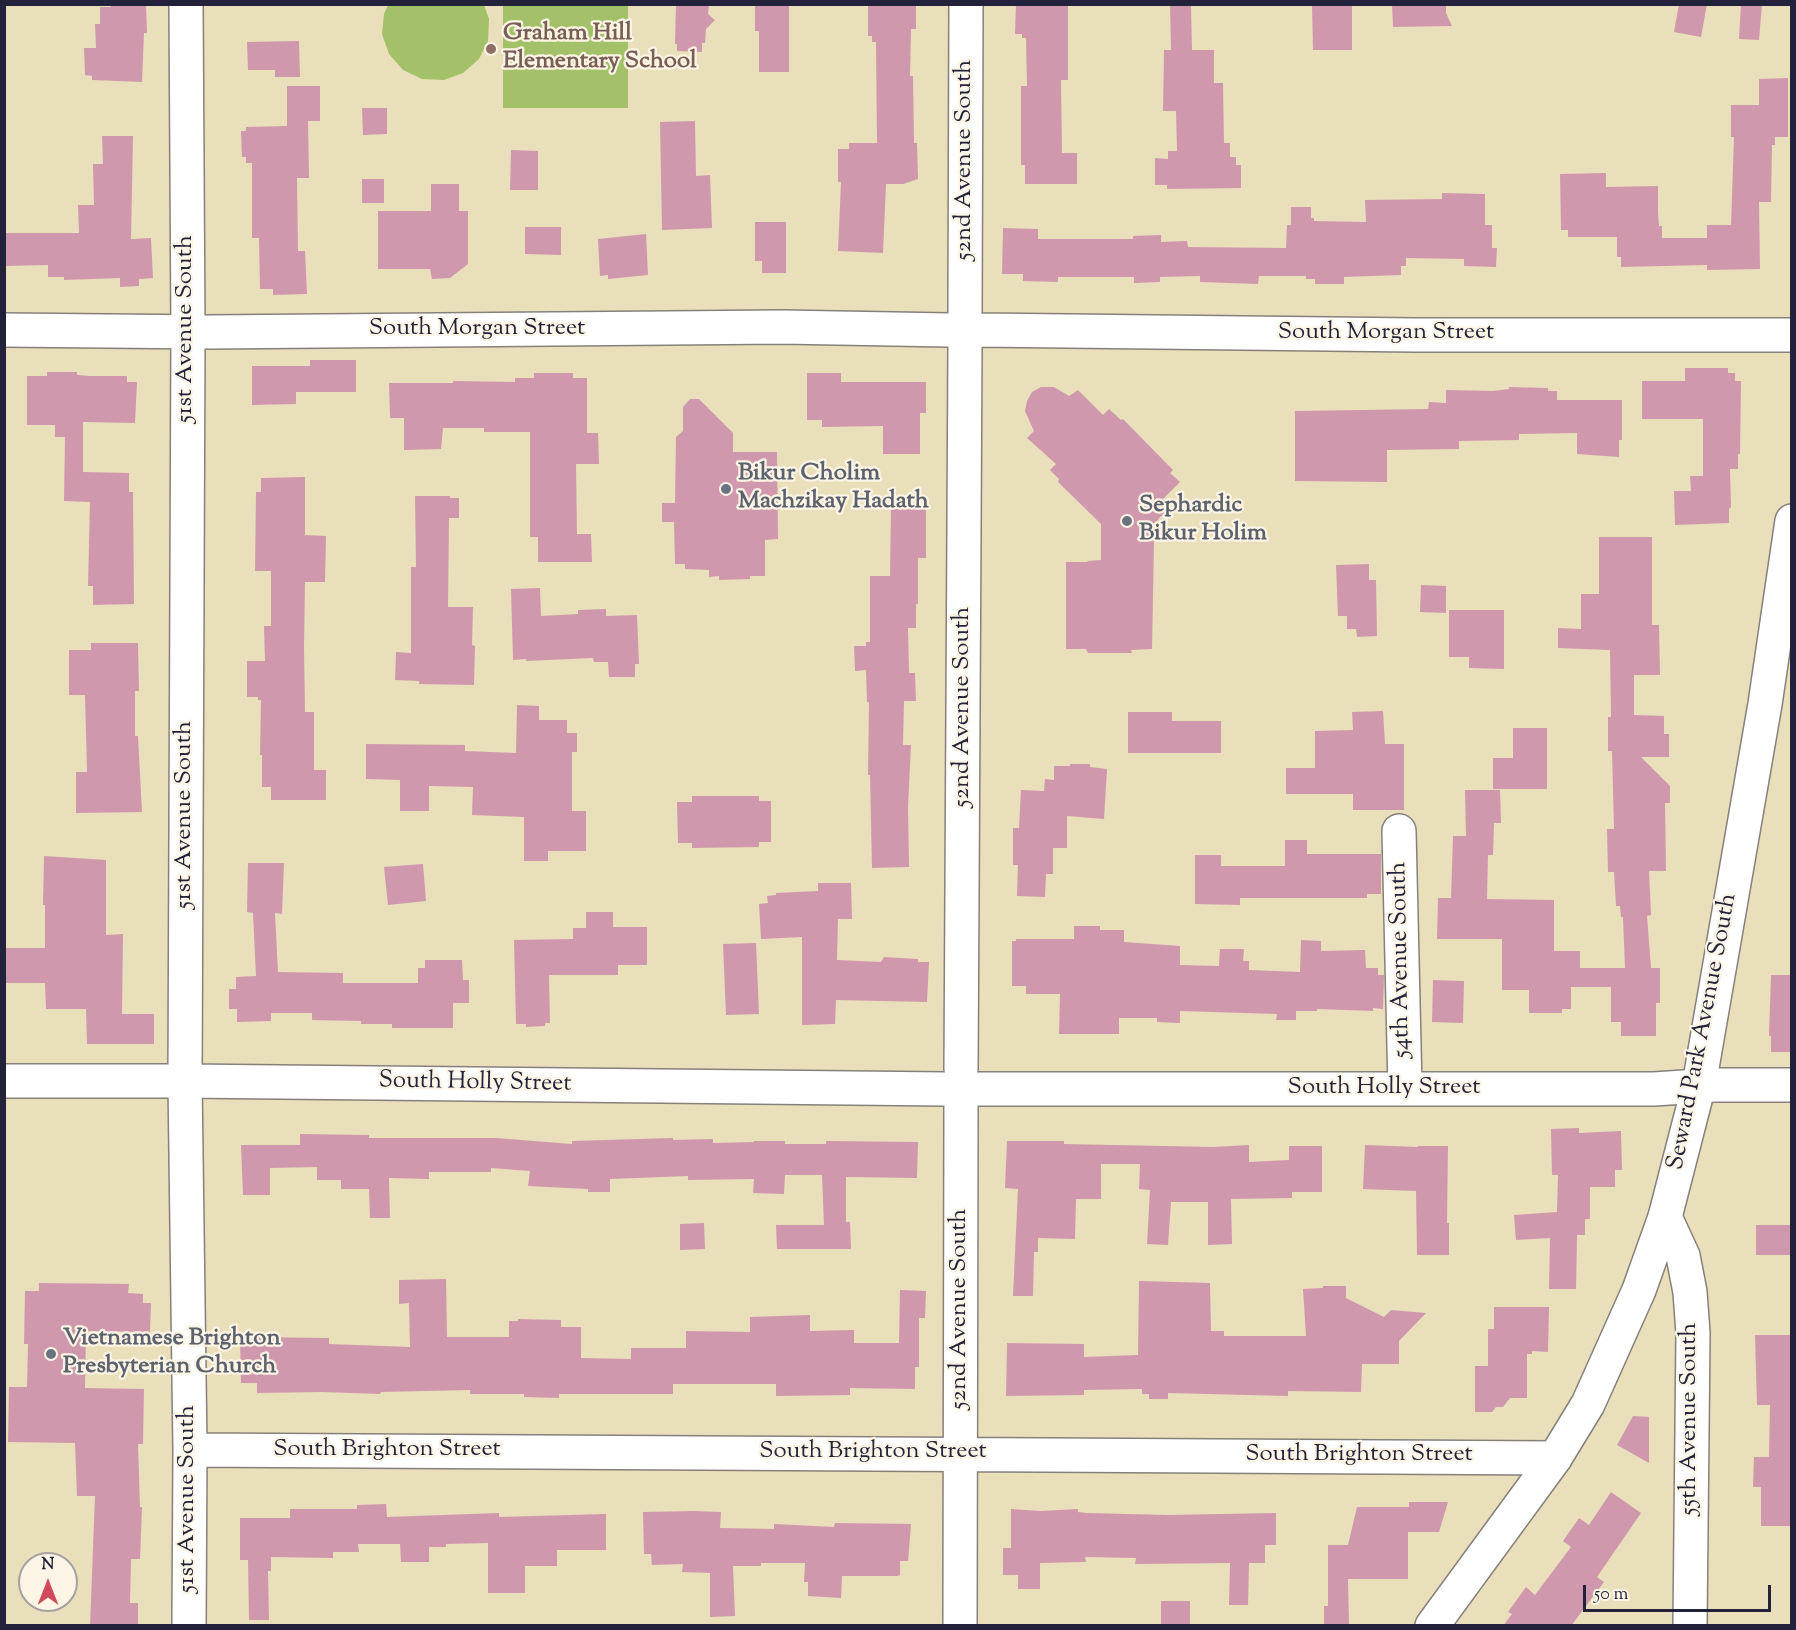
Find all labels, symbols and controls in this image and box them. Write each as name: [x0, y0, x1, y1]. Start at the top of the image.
place label: Graham Hill Elementary School: [503, 21, 697, 77]
marker: Graham Hill Elementary School: [484, 42, 498, 56]
street label: 52nd Avenue South: [952, 60, 980, 260]
street label: 51st Avenue South: [173, 235, 201, 423]
street label: South Morgan Street: [369, 316, 585, 344]
street label: South Morgan Street: [1278, 320, 1494, 348]
place label: Bikur Cholim Machzikay Hadath: [738, 461, 929, 517]
marker: Bikur Cholim Machzikay Hadath: [719, 482, 733, 496]
place label: Sephardic Bikur Holim: [1139, 493, 1267, 549]
marker: Sephardic Bikur Holim: [1120, 514, 1134, 528]
street label: 52nd Avenue South: [950, 607, 978, 807]
street label: 51st Avenue South: [172, 721, 200, 909]
street label: 54th Avenue South: [1386, 862, 1418, 1058]
street label: Seward Park Avenue South: [1663, 891, 1745, 1173]
street label: South Holly Street: [378, 1068, 572, 1100]
street label: South Holly Street: [1288, 1075, 1480, 1103]
street label: 52nd Avenue South: [947, 1209, 975, 1409]
street label: 55th Avenue South: [1677, 1323, 1705, 1515]
place label: Vietnamese Brighton Presbyterian Church: [63, 1326, 281, 1382]
marker: Vietnamese Brighton Presbyterian Church: [44, 1347, 58, 1361]
street label: 51st Avenue South: [175, 1405, 203, 1593]
street label: South Brighton Street: [273, 1437, 501, 1465]
street label: South Brighton Street: [759, 1439, 987, 1467]
street label: South Brighton Street: [1245, 1442, 1473, 1470]
north arrow: [18, 1552, 78, 1612]
text: N: [42, 1554, 54, 1577]
scale bar: [1586, 1573, 1774, 1611]
text: 50 m: [1594, 1582, 1628, 1608]

